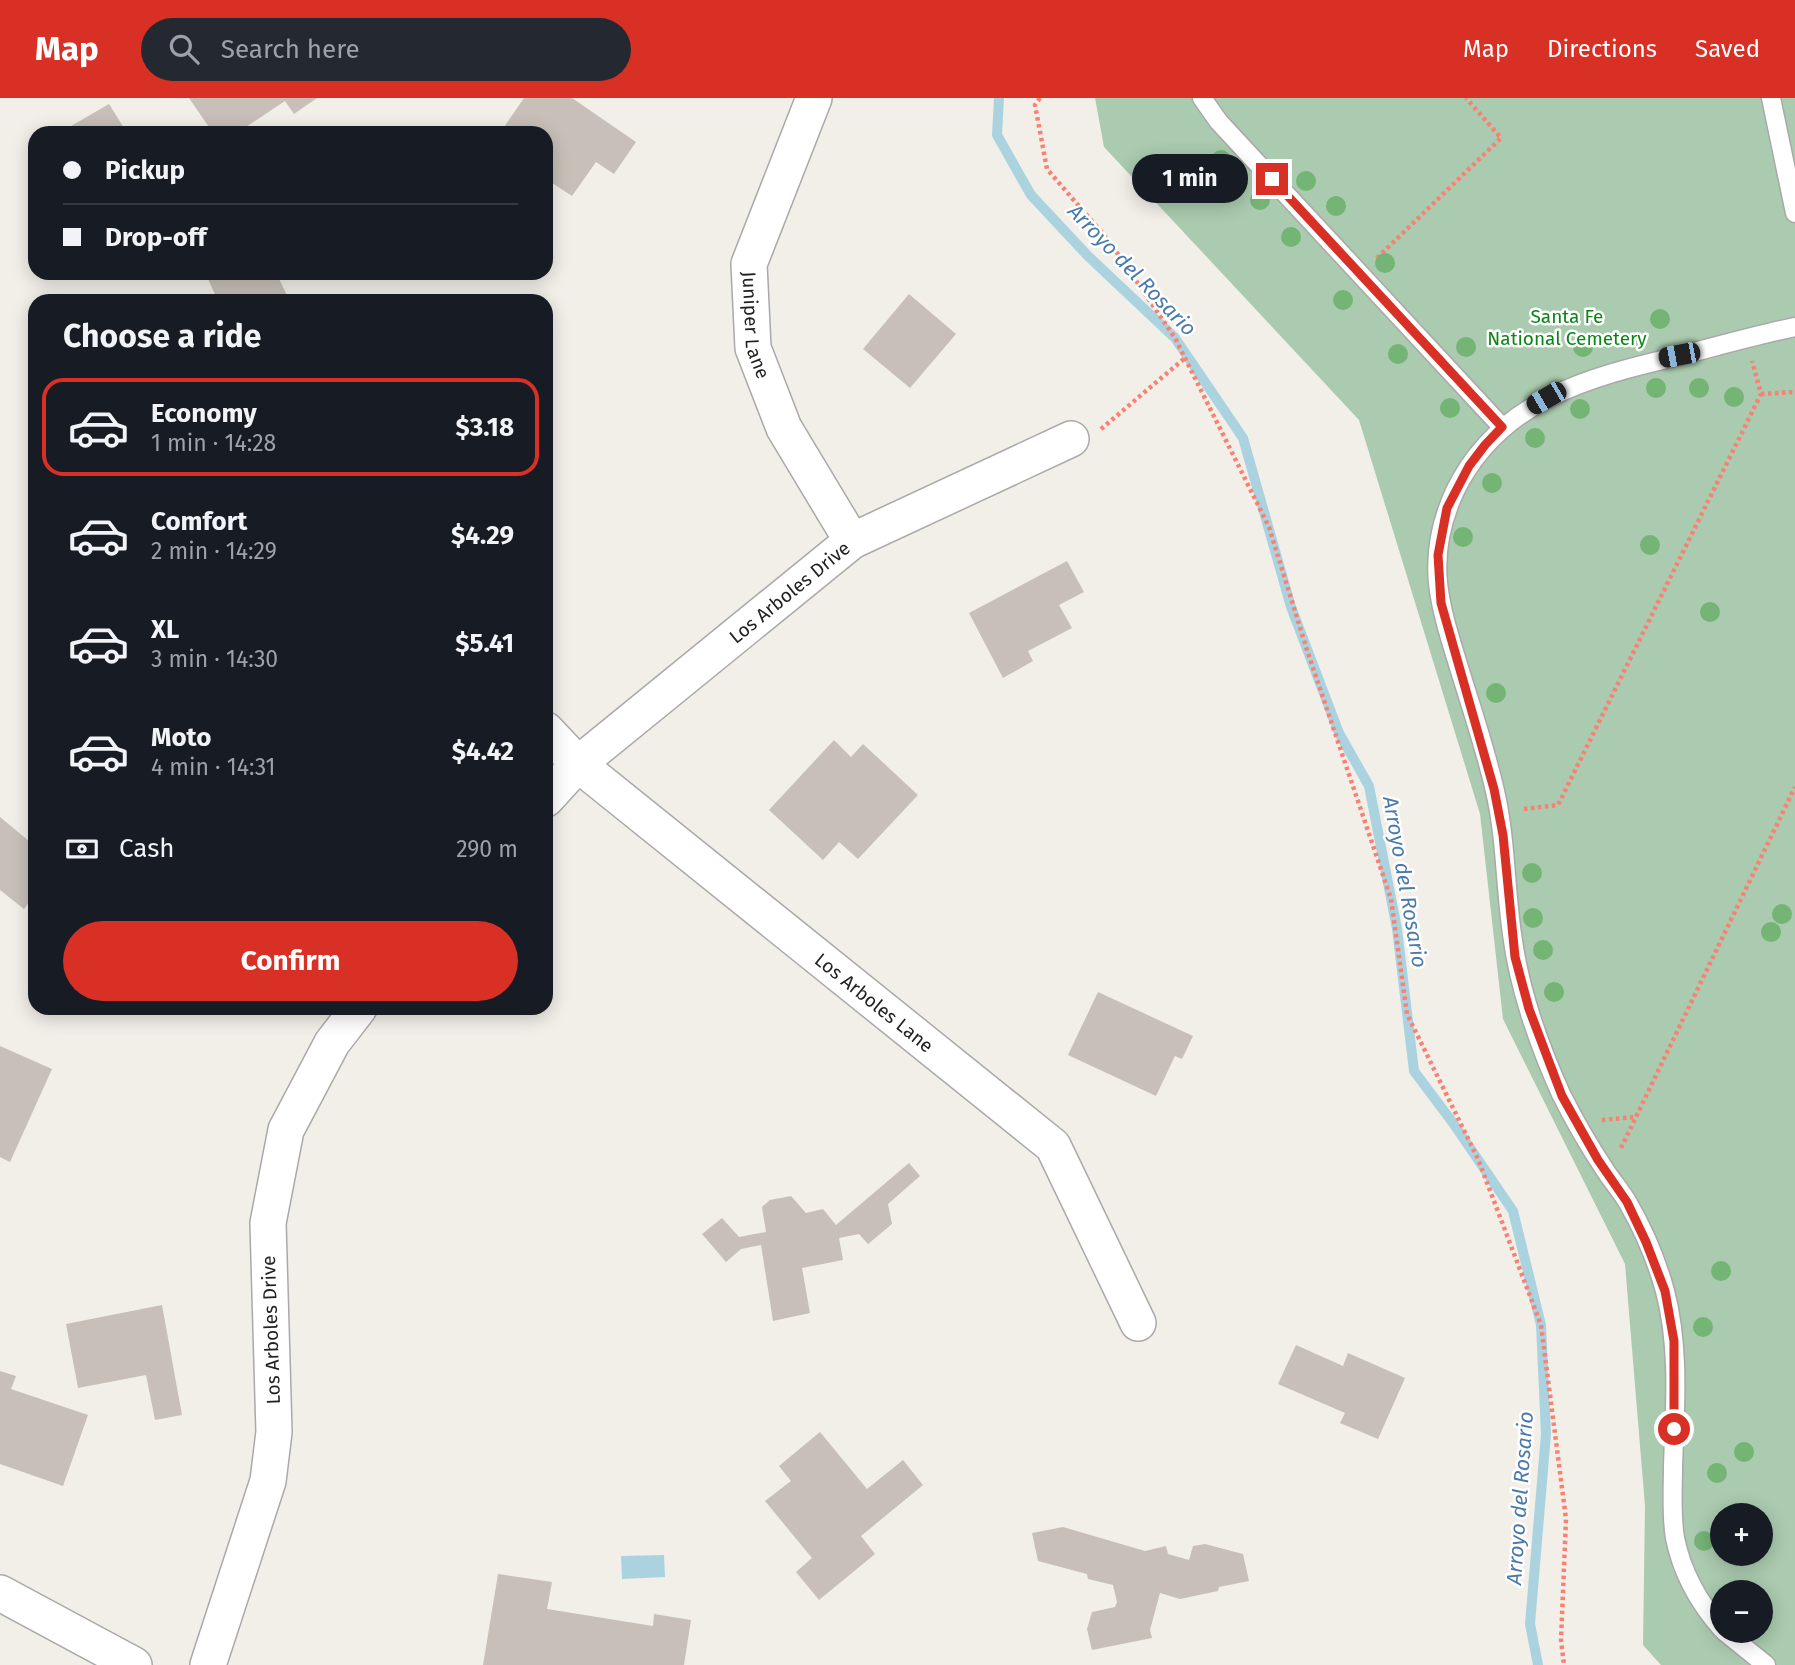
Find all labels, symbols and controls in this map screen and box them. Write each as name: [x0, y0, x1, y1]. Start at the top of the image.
search box: [141, 18, 631, 81]
text: Map: [35, 29, 99, 69]
icon: search: [165, 30, 203, 68]
text: Search here: [221, 34, 360, 65]
text: Map: [1463, 35, 1509, 63]
text: Directions: [1547, 35, 1657, 63]
text: Saved: [1695, 35, 1760, 63]
callout: 1 min: [1132, 154, 1248, 204]
text: Pickup: [105, 155, 185, 186]
route end: [1256, 163, 1288, 195]
text: 1 min: [1162, 164, 1218, 192]
water label: Arroyo del Rosario: [1062, 198, 1202, 342]
text: Drop-off: [105, 222, 207, 253]
street label: Juniper Lane: [738, 271, 775, 382]
park label: Santa Fe National Cemetery: [1487, 305, 1647, 350]
text: Choose a ride: [63, 317, 261, 355]
car: [1657, 341, 1702, 369]
car: [1523, 378, 1570, 418]
icon: car: [67, 396, 130, 459]
text: Economy: [151, 398, 257, 429]
text: $3.18: [455, 412, 514, 443]
text: 1 min · 14:28: [151, 429, 276, 457]
icon: car: [67, 504, 130, 567]
text: Comfort: [151, 506, 247, 537]
text: $4.29: [451, 520, 514, 551]
street label: Los Arboles Drive: [724, 536, 854, 648]
text: 2 min · 14:29: [151, 537, 277, 565]
icon: car: [67, 612, 130, 675]
text: XL: [151, 614, 179, 645]
text: $5.41: [455, 628, 514, 659]
text: 3 min · 14:30: [151, 645, 278, 673]
icon: car: [67, 720, 130, 783]
text: Moto: [151, 722, 211, 753]
text: $4.42: [452, 736, 514, 767]
text: 4 min · 14:31: [151, 753, 276, 781]
water label: Arroyo del Rosario: [1377, 793, 1433, 970]
icon: cash: [63, 830, 101, 868]
text: Cash: [119, 833, 175, 864]
text: 290 m: [456, 835, 518, 863]
button: Confirm: [63, 921, 518, 1001]
street label: Los Arboles Lane: [810, 948, 938, 1057]
street label: Los Arboles Drive: [257, 1255, 285, 1405]
water label: Arroyo del Rosario: [1501, 1410, 1539, 1587]
route start: [1658, 1413, 1690, 1445]
map controls: [1710, 1503, 1773, 1643]
button: +: [1710, 1503, 1773, 1566]
button: −: [1710, 1580, 1773, 1643]

